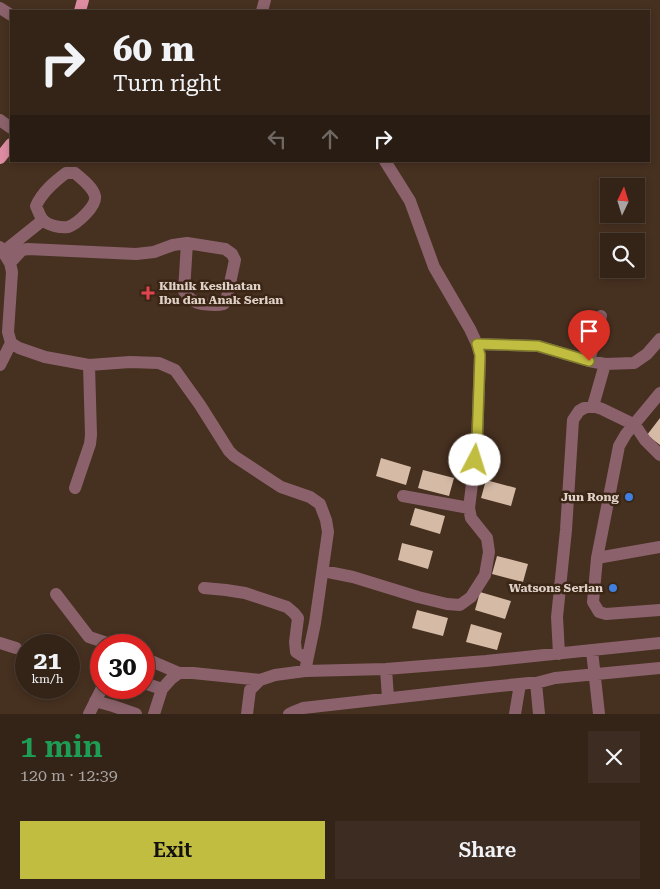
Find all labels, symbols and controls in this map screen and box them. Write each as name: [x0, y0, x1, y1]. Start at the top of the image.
text: 60 m: [113, 29, 195, 70]
icon: right: [30, 30, 95, 95]
text: Turn right: [113, 71, 221, 96]
icon: left: [263, 125, 291, 153]
icon: ahead: [316, 125, 344, 153]
icon: right: [369, 125, 397, 153]
north arrow: [600, 178, 645, 222]
map controls: [600, 178, 645, 278]
button: search: [600, 233, 645, 278]
place label: Klinik Kesihatan Ibu dan Anak Serian: [159, 279, 283, 307]
marker: Klinik Kesihatan Ibu dan Anak Serian: [141, 286, 155, 300]
pin: [568, 310, 610, 361]
icon: arrive: [575, 317, 603, 345]
position arrow: [448, 433, 500, 485]
place label: Jun Rong: [561, 490, 620, 504]
marker: Jun Rong: [623, 491, 635, 503]
place label: Watsons Serian: [509, 581, 603, 595]
marker: Watsons Serian: [607, 582, 619, 594]
speed limit sign: 30: [90, 634, 155, 699]
text: 21: [33, 646, 62, 675]
text: km/h: [31, 672, 64, 686]
text: 1 min: [20, 729, 103, 764]
button: close: [588, 731, 640, 783]
text: 120 m · 12:39: [20, 766, 118, 785]
button: Exit: [20, 821, 325, 879]
button: Share: [335, 821, 640, 879]

